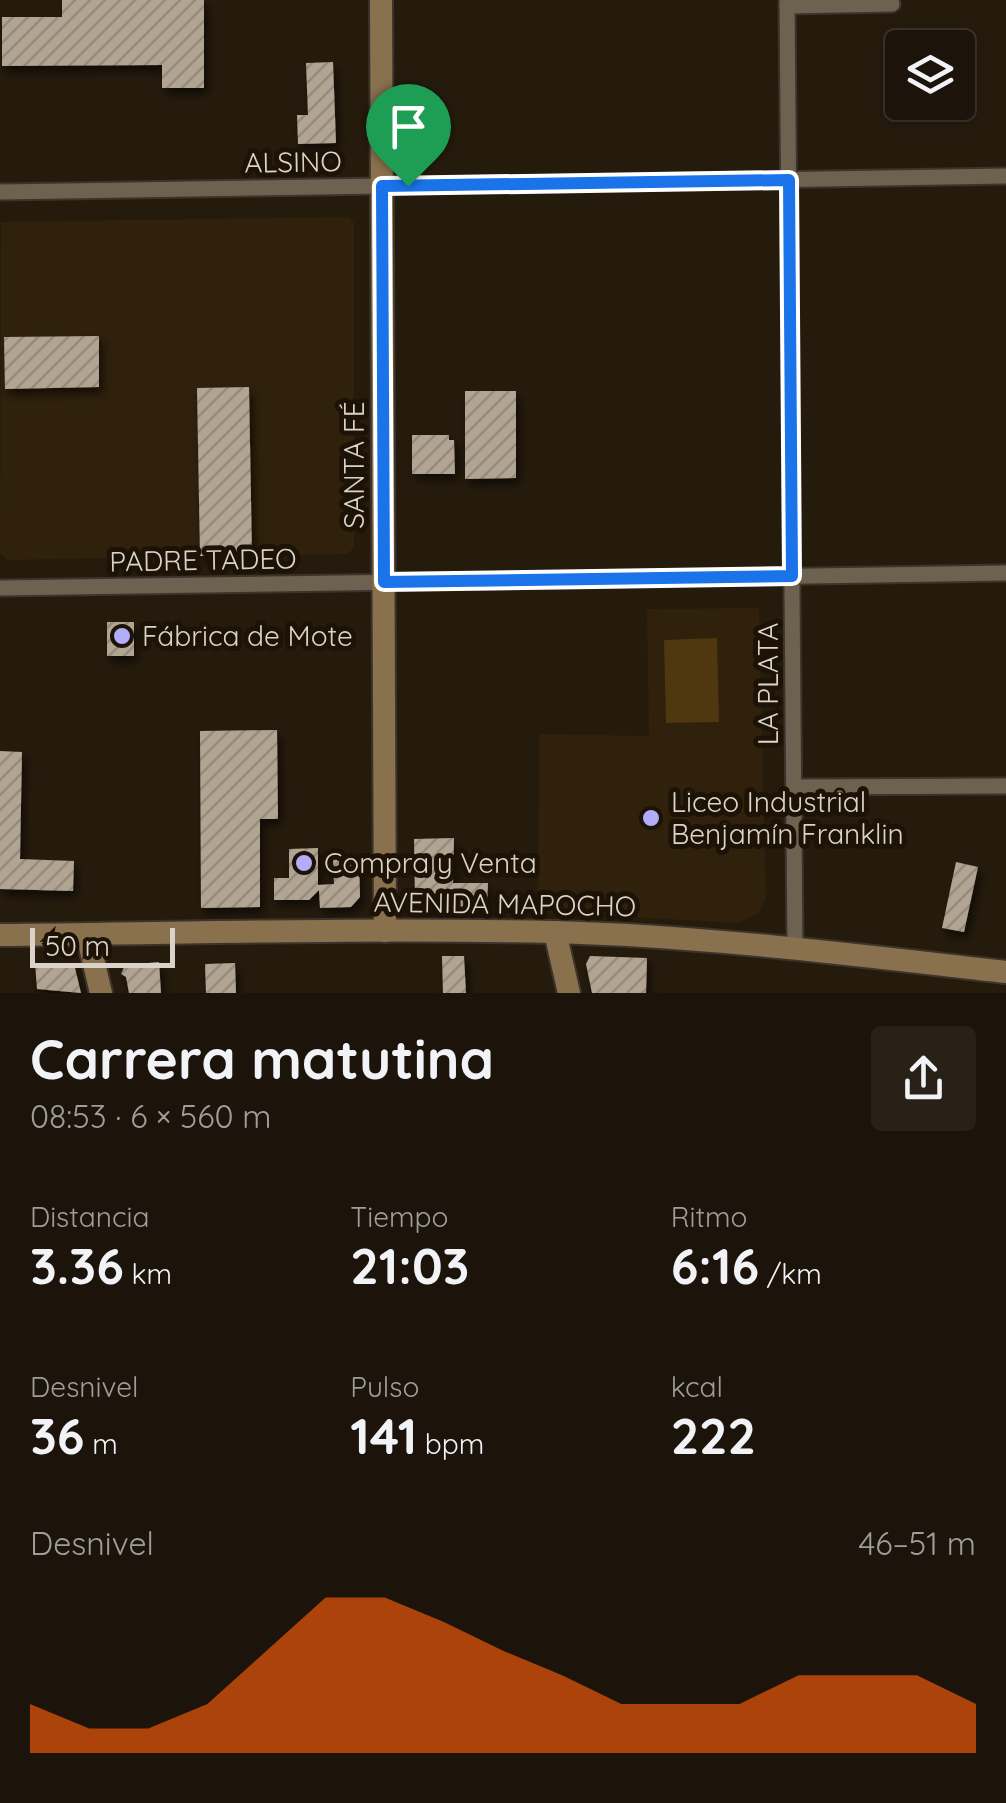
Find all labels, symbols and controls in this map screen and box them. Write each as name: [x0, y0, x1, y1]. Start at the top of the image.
map controls: [885, 30, 975, 120]
button: layers: [885, 30, 975, 120]
pin: [366, 84, 451, 187]
icon: arrive: [381, 99, 436, 154]
street label: ALSINO: [244, 143, 342, 180]
street label: SANTA FÉ: [336, 401, 371, 529]
street label: PADRE TADEO: [109, 540, 297, 579]
place label: Fábrica de Mote: [142, 618, 353, 653]
street label: LA PLATA: [750, 623, 785, 745]
marker: Fábrica de Mote: [111, 625, 133, 647]
place label: Liceo Industrial Benjamín Franklin: [671, 784, 904, 851]
marker: Liceo Industrial Benjamín Franklin: [640, 807, 662, 829]
place label: Compra y Venta: [324, 845, 537, 880]
marker: Compra y Venta: [293, 852, 315, 874]
street label: AVENIDA MAPOCHO: [373, 884, 637, 923]
scale bar: [30, 923, 175, 968]
text: 50 m: [45, 928, 110, 963]
text: Carrera matutina: [30, 1024, 494, 1093]
button: share: [871, 1026, 976, 1131]
text: 08:53 · 6 × 560 m: [30, 1096, 271, 1136]
text: Distancia: [30, 1199, 149, 1234]
text: Tiempo: [350, 1199, 448, 1234]
text: Ritmo: [671, 1199, 747, 1234]
text: 3.36: [30, 1234, 124, 1297]
text: 21:03: [350, 1234, 469, 1297]
text: 6:16: [671, 1234, 759, 1297]
text: km: [124, 1256, 172, 1291]
text: /km: [759, 1256, 822, 1291]
text: Desnivel: [30, 1369, 138, 1404]
text: Pulso: [350, 1369, 419, 1404]
text: kcal: [671, 1369, 723, 1404]
text: 36: [30, 1404, 85, 1467]
text: 141: [350, 1404, 417, 1467]
text: 222: [671, 1404, 756, 1467]
text: m: [85, 1426, 118, 1461]
text: bpm: [417, 1426, 484, 1461]
text: Desnivel: [30, 1523, 154, 1563]
text: 46–51 m: [858, 1523, 976, 1563]

